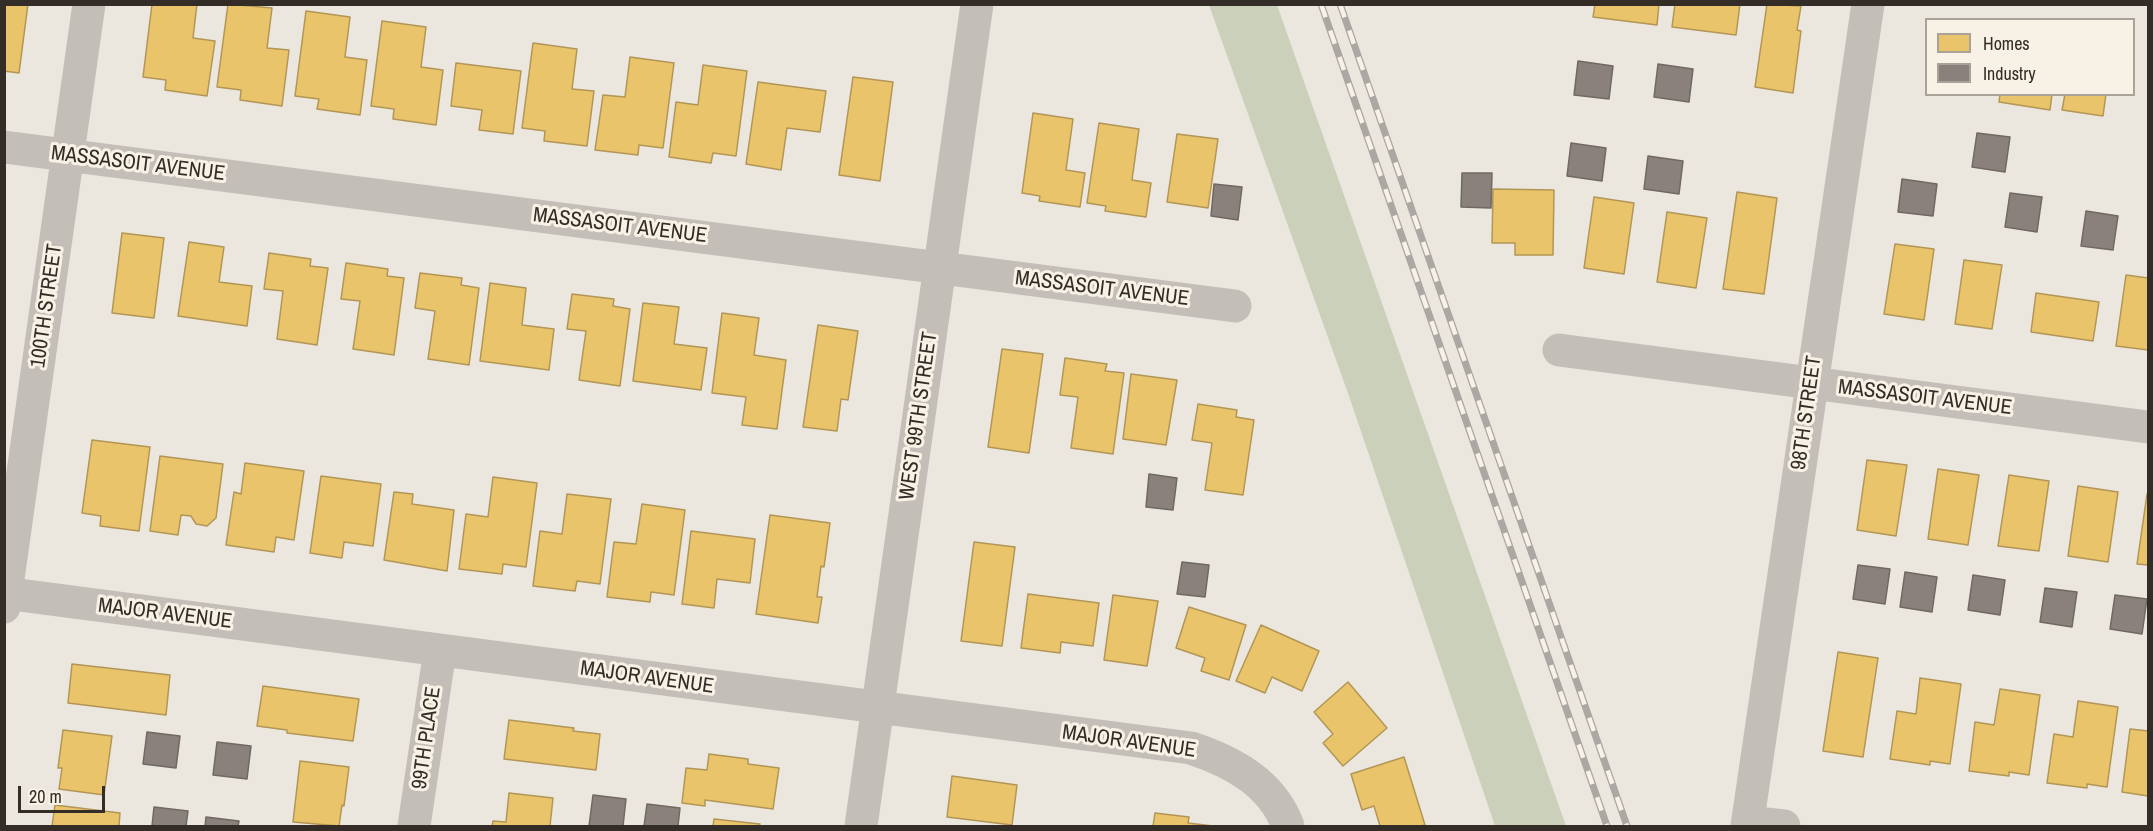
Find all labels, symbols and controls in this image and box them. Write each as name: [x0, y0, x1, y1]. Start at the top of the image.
legend: [1925, 18, 2135, 96]
text: Homes: [1983, 31, 2030, 56]
text: Industry: [1983, 61, 2036, 86]
street label: MASSASOIT AVENUE: [50, 141, 226, 187]
street label: MASSASOIT AVENUE: [532, 203, 708, 249]
street label: 100TH STREET: [26, 243, 68, 369]
street label: MASSASOIT AVENUE: [1014, 266, 1190, 312]
street label: WEST 99TH STREET: [895, 330, 943, 502]
street label: 98TH STREET: [1787, 354, 1827, 472]
street label: MASSASOIT AVENUE: [1837, 375, 2013, 421]
street label: MAJOR AVENUE: [97, 593, 233, 635]
street label: MAJOR AVENUE: [579, 656, 715, 700]
street label: 99TH PLACE: [407, 685, 447, 791]
street label: MAJOR AVENUE: [1061, 720, 1197, 764]
scale bar: [21, 774, 108, 812]
text: 20 m: [29, 784, 62, 809]

